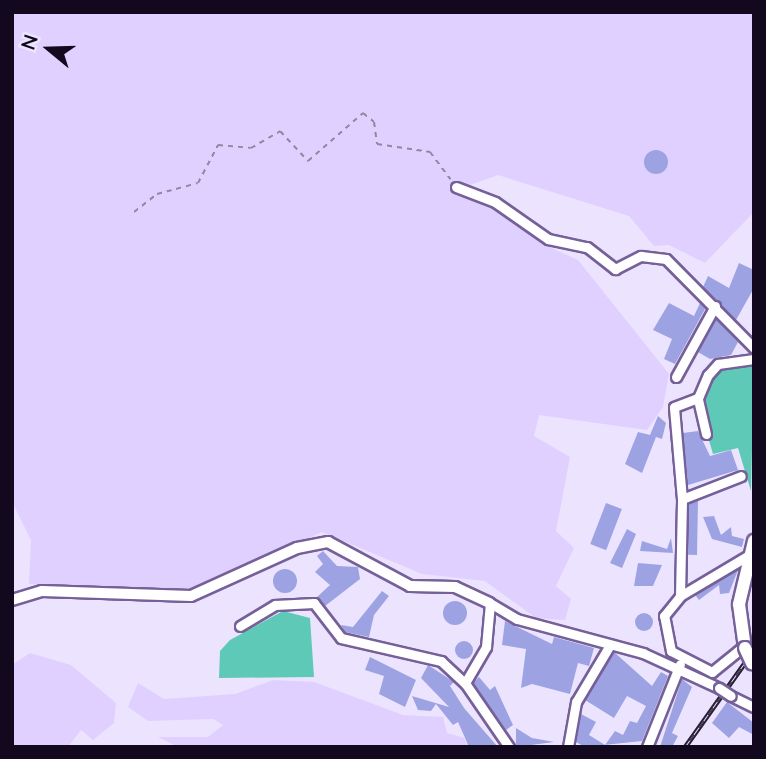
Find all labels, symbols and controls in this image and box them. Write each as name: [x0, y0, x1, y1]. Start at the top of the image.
north arrow: [14, 14, 84, 84]
text: N: [15, 31, 42, 53]

